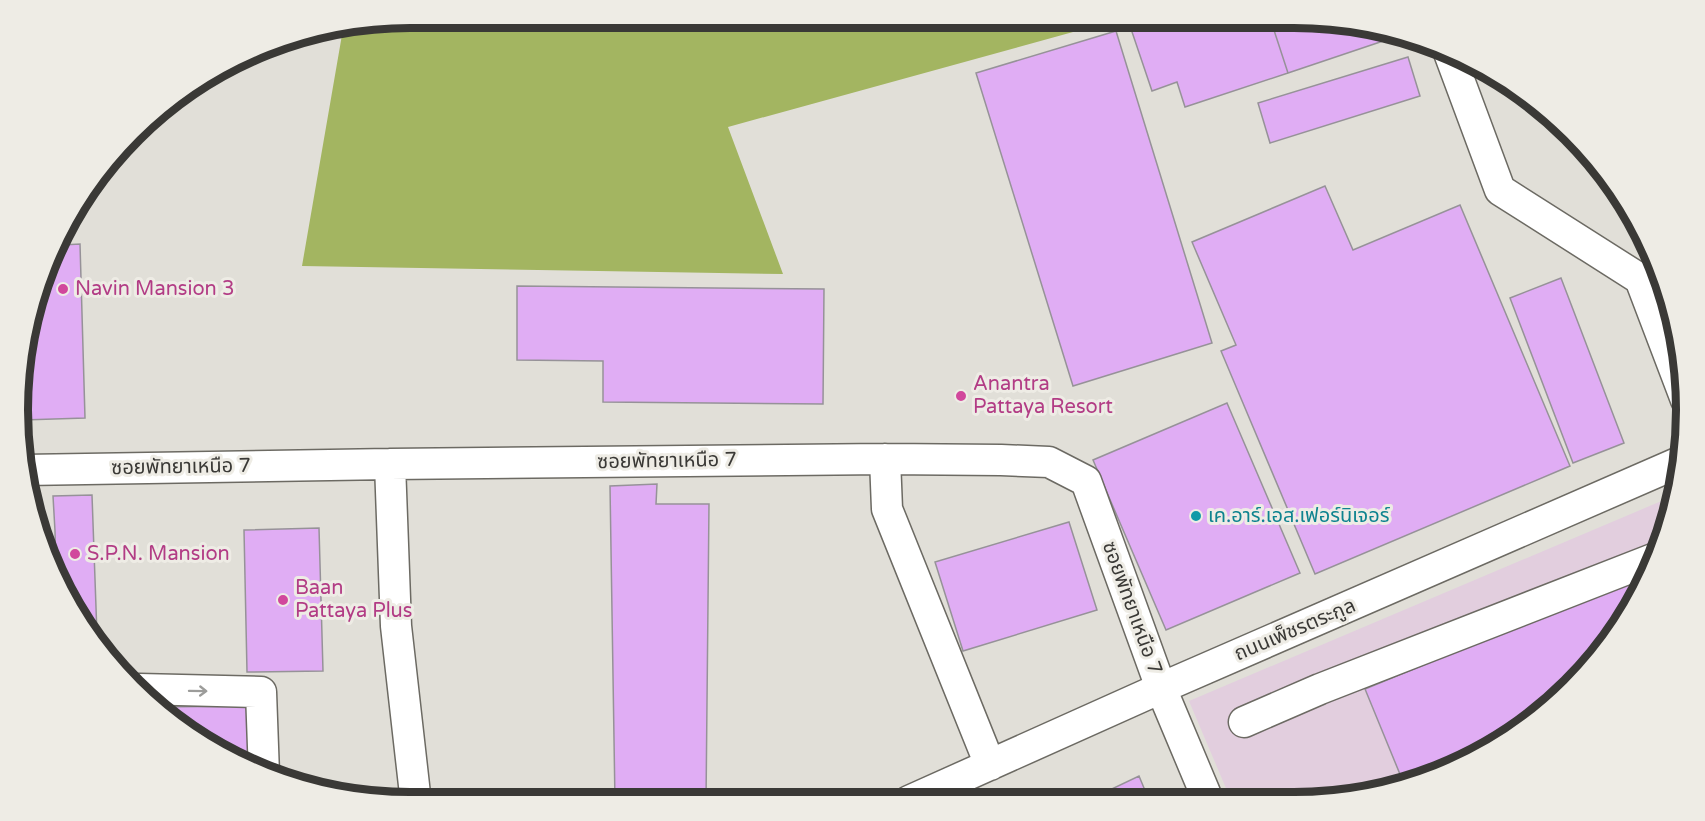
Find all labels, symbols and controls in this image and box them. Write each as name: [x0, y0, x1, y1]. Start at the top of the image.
place label: Navin Mansion 3: [75, 277, 235, 301]
marker: Navin Mansion 3: [56, 282, 70, 296]
place label: Anantra Pattaya Resort: [973, 372, 1113, 419]
marker: Anantra Pattaya Resort: [954, 389, 968, 403]
street label: ซอยพัทยาเหนือ 7: [597, 448, 737, 474]
street label: ซอยพัทยาเหนือ 7: [111, 454, 251, 480]
place label: เค.อาร์.เอส.เฟอร์นิเจอร์: [1208, 504, 1390, 528]
marker: เค.อาร์.เอส.เฟอร์นิเจอร์: [1189, 509, 1203, 523]
street label: ซอยพัทยาเหนือ 7: [1097, 538, 1167, 678]
place label: S.P.N. Mansion: [87, 542, 230, 566]
marker: S.P.N. Mansion: [68, 547, 82, 561]
place label: Baan Pattaya Plus: [295, 576, 412, 623]
marker: Baan Pattaya Plus: [276, 593, 290, 607]
street label: ถนนเพ็ชรตระกูล: [1231, 594, 1359, 666]
one-way arrow: [187, 685, 207, 696]

